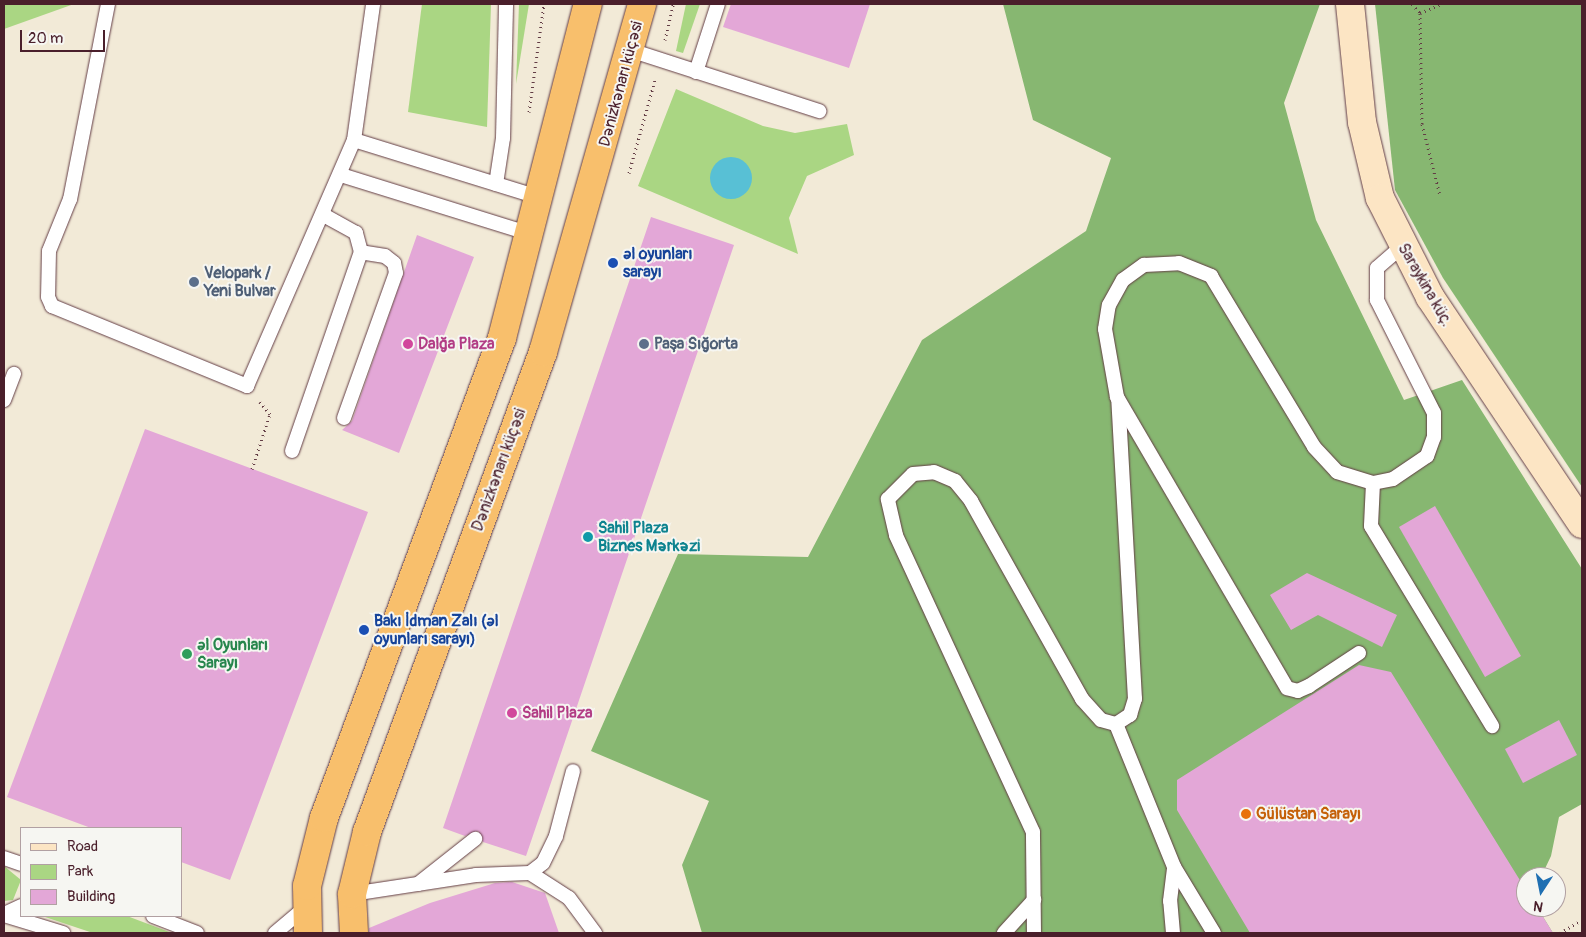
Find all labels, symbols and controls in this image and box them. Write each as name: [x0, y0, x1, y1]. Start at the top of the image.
street label: Dənizkənarı küçəsi: [595, 19, 647, 149]
scale bar: [22, 20, 108, 52]
text: 20 m: [28, 29, 63, 48]
street label: Saraykina küç.: [1393, 240, 1457, 330]
place label: Əl oyunları sarayı: [623, 244, 693, 282]
marker: Əl oyunları sarayı: [607, 257, 619, 269]
place label: Velopark / Yeni Bulvar: [204, 263, 276, 301]
marker: Velopark / Yeni Bulvar: [188, 276, 200, 288]
place label: Dalğa Plaza: [418, 334, 494, 354]
place label: Paşa Sığorta: [654, 334, 738, 354]
marker: Dalğa Plaza: [402, 338, 414, 350]
marker: Paşa Sığorta: [638, 338, 650, 350]
street label: Dənizkənarı küçəsi: [468, 406, 530, 534]
place label: Sahil Plaza Biznes Mərkəzi: [598, 518, 700, 556]
marker: Sahil Plaza Biznes Mərkəzi: [582, 531, 594, 543]
place label: Bakı İdman Zalı (Əl oyunları sarayı): [374, 611, 499, 649]
marker: Bakı İdman Zalı (Əl oyunları sarayı): [358, 624, 370, 636]
place label: Əl Oyunları Sarayı: [197, 635, 268, 673]
marker: Əl Oyunları Sarayı: [181, 648, 193, 660]
place label: Sahil Plaza: [522, 703, 592, 723]
marker: Sahil Plaza: [506, 707, 518, 719]
place label: Gülüstan Sarayı: [1256, 804, 1361, 824]
marker: Gülüstan Sarayı: [1240, 808, 1252, 820]
legend: [20, 827, 182, 917]
text: Road: [67, 837, 98, 856]
text: Park: [67, 862, 93, 881]
north arrow: [1516, 867, 1566, 917]
text: Building: [67, 887, 115, 906]
text: N: [1532, 897, 1545, 915]

